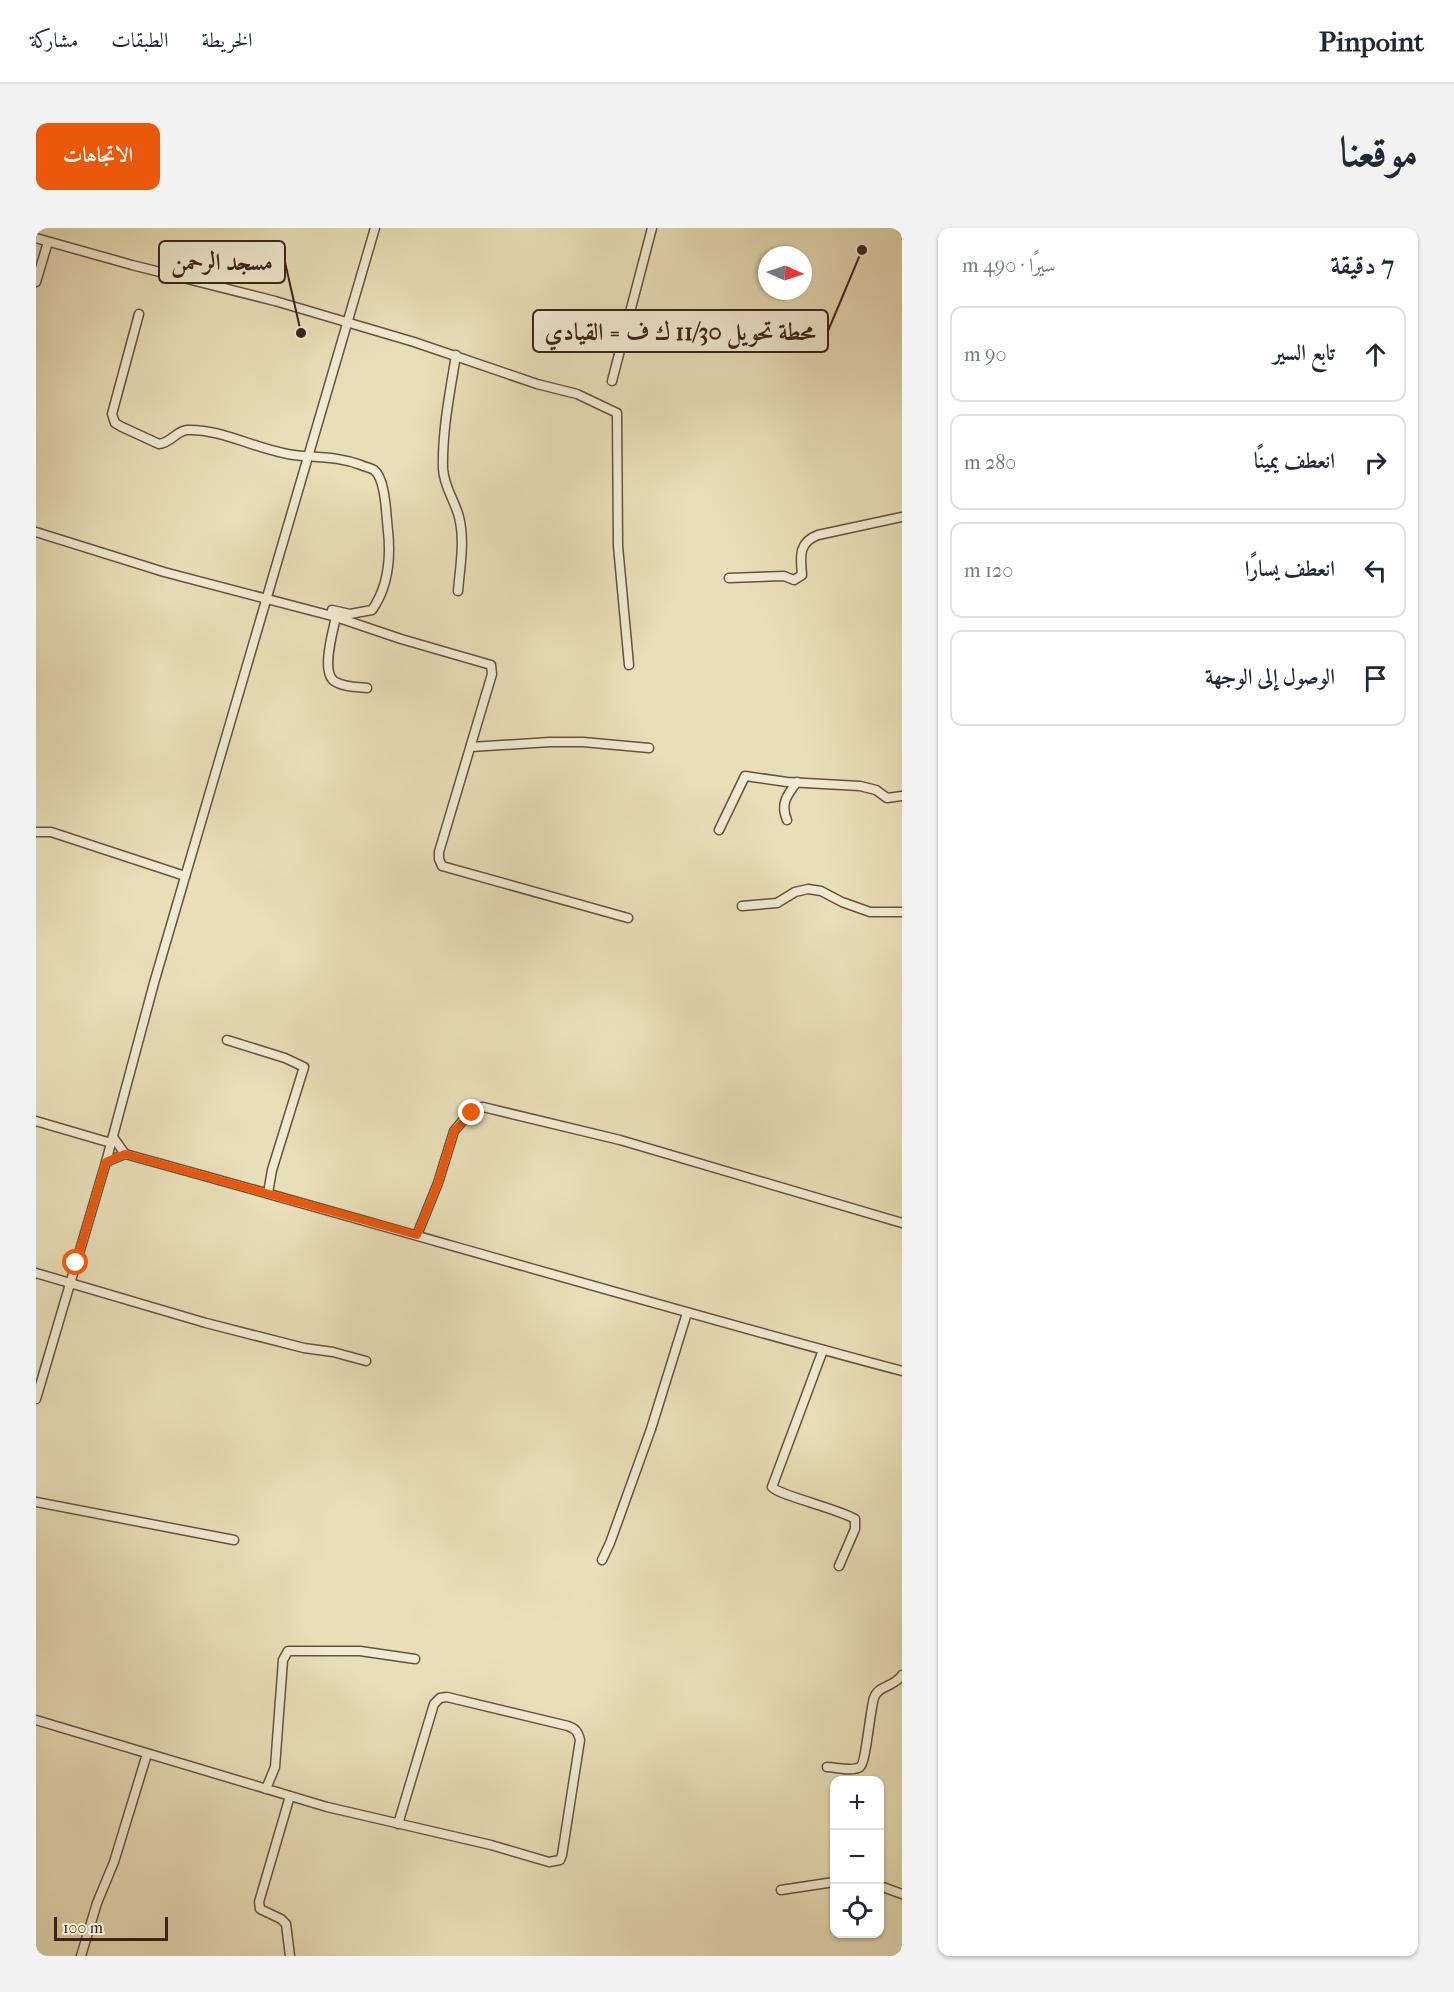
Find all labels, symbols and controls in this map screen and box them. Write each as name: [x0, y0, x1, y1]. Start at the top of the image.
text: Pinpoint: [1319, 25, 1424, 58]
text: مشاركة: [30, 28, 78, 52]
text: الطبقات: [111, 28, 168, 52]
text: الخريطة: [201, 28, 253, 52]
button: الاتجاهات: [36, 123, 160, 190]
text: موقعنا: [1340, 128, 1418, 177]
callout: مسجد الرحمن: [159, 241, 285, 283]
north arrow: [758, 246, 812, 300]
text: مسجد الرحمن: [171, 248, 273, 278]
text: 7 دقيقة: [1330, 250, 1394, 281]
text: سيرًا · 490 m: [962, 254, 1056, 277]
callout: محطة تحويل 11/30 ك ف = القيادي: [533, 310, 828, 352]
text: محطة تحويل 11/30 ك ف = القيادي: [545, 318, 816, 351]
icon: ahead: [1359, 338, 1392, 371]
text: تابع السير: [1273, 340, 1335, 366]
text: 90 m: [964, 343, 1006, 366]
icon: right: [1359, 446, 1392, 479]
text: انعطف يمينًا: [1254, 448, 1335, 474]
text: 280 m: [964, 451, 1016, 474]
icon: left: [1359, 554, 1392, 587]
text: انعطف يسارًا: [1245, 556, 1335, 582]
text: 120 m: [964, 559, 1013, 582]
icon: arrive: [1359, 662, 1392, 695]
text: الوصول إلى الوجهة: [1205, 664, 1335, 690]
route end: [458, 1099, 484, 1125]
route start: [62, 1249, 88, 1275]
map controls: [830, 1776, 884, 1938]
button: +: [830, 1776, 884, 1830]
button: −: [830, 1830, 884, 1884]
button: locate: [830, 1884, 884, 1938]
scale bar: [54, 1914, 168, 1942]
text: 100 m: [63, 1918, 103, 1937]

